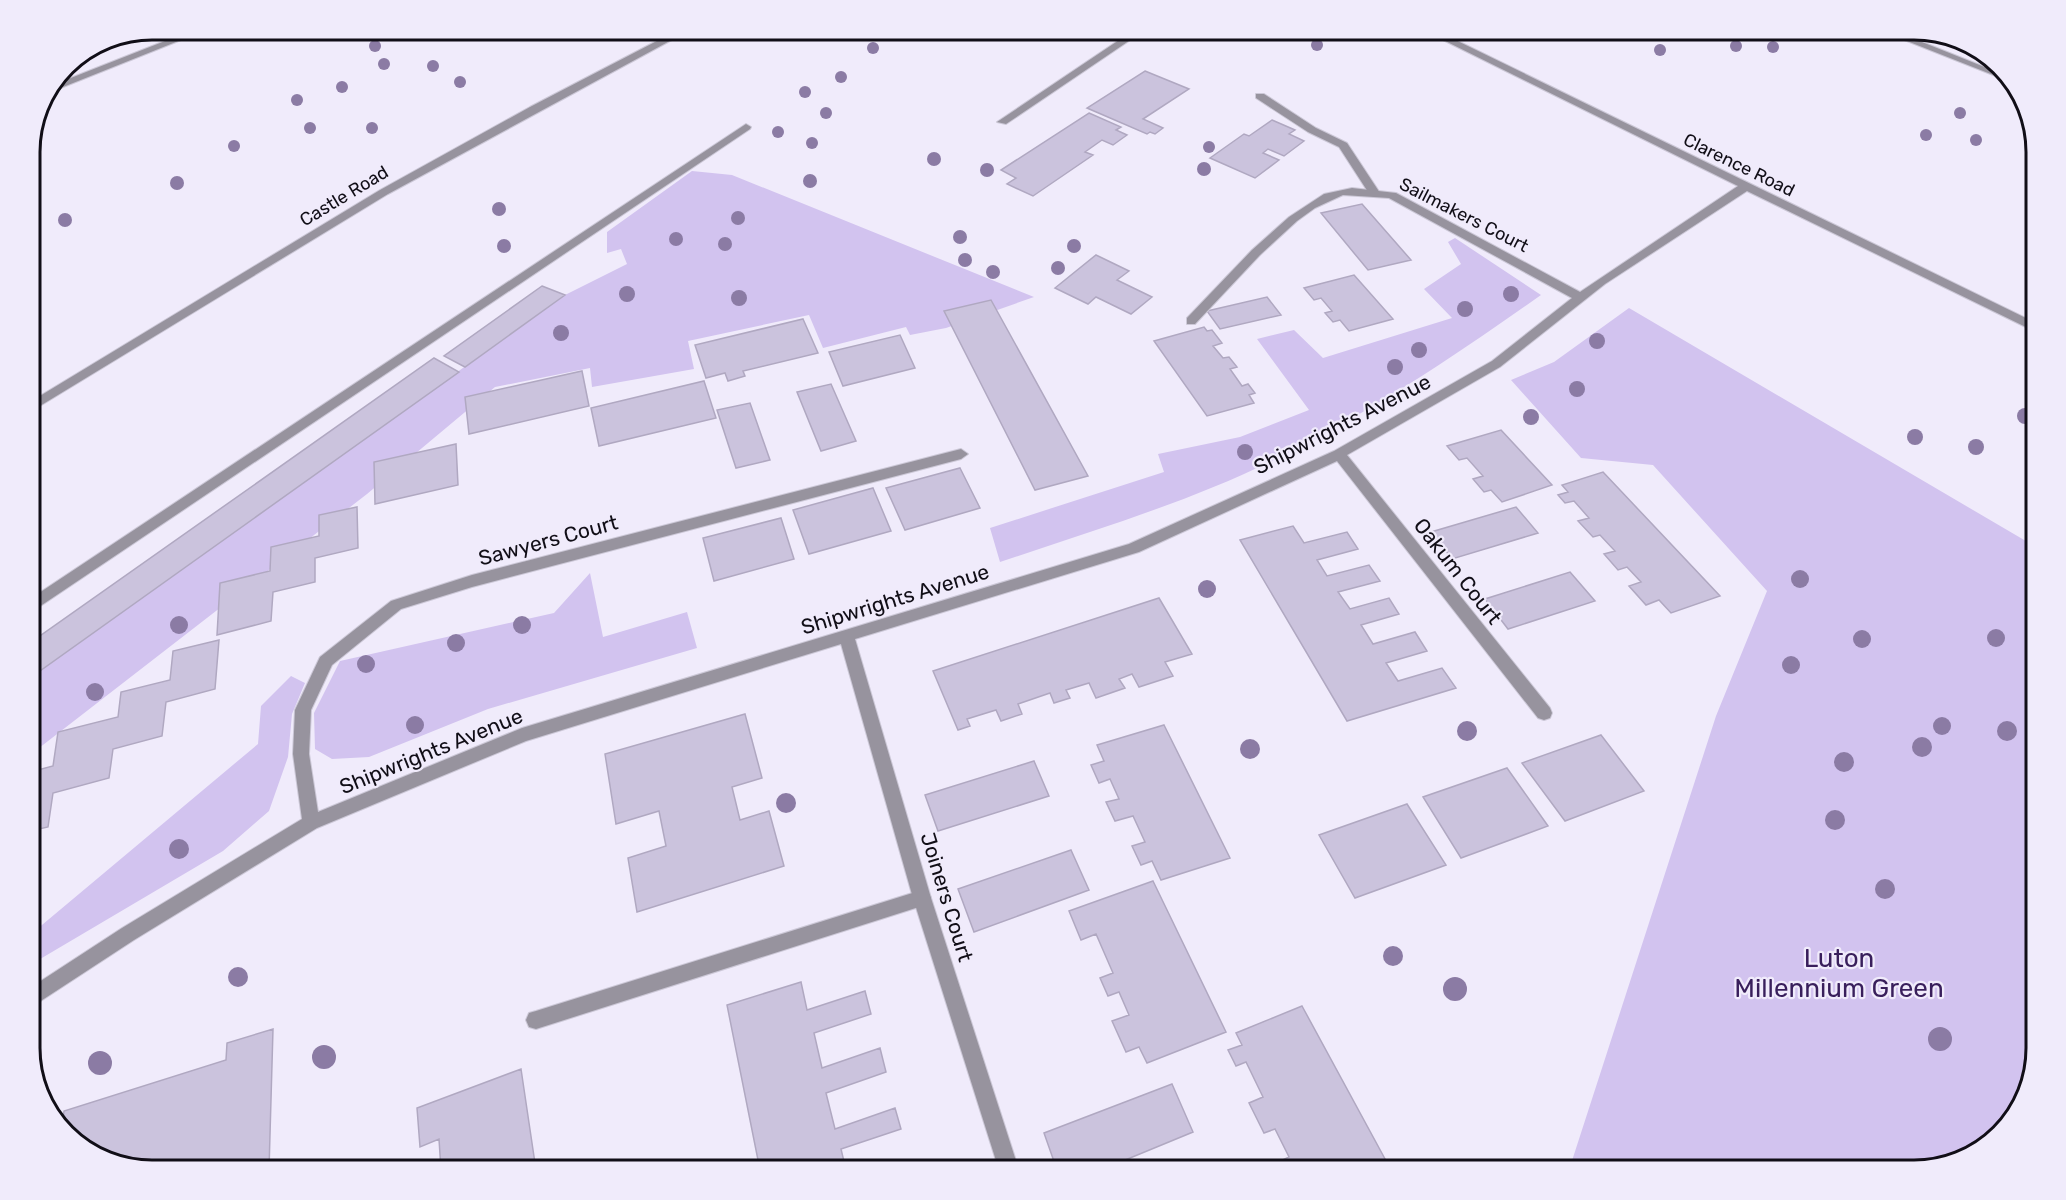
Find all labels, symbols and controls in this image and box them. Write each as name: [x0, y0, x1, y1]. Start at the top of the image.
street label: Clarence Road: [1680, 129, 1798, 201]
street label: Castle Road: [296, 161, 392, 231]
street label: Sailmakers Court: [1396, 173, 1532, 257]
street label: Shipwrights Avenue: [1249, 369, 1435, 479]
street label: Sawyers Court: [476, 509, 620, 571]
street label: Oakum Court: [1409, 513, 1507, 629]
street label: Shipwrights Avenue: [798, 558, 992, 640]
street label: Shipwrights Avenue: [336, 703, 526, 799]
street label: Joiners Court: [916, 829, 978, 965]
park label: Luton Millennium Green: [1734, 943, 1944, 1004]

